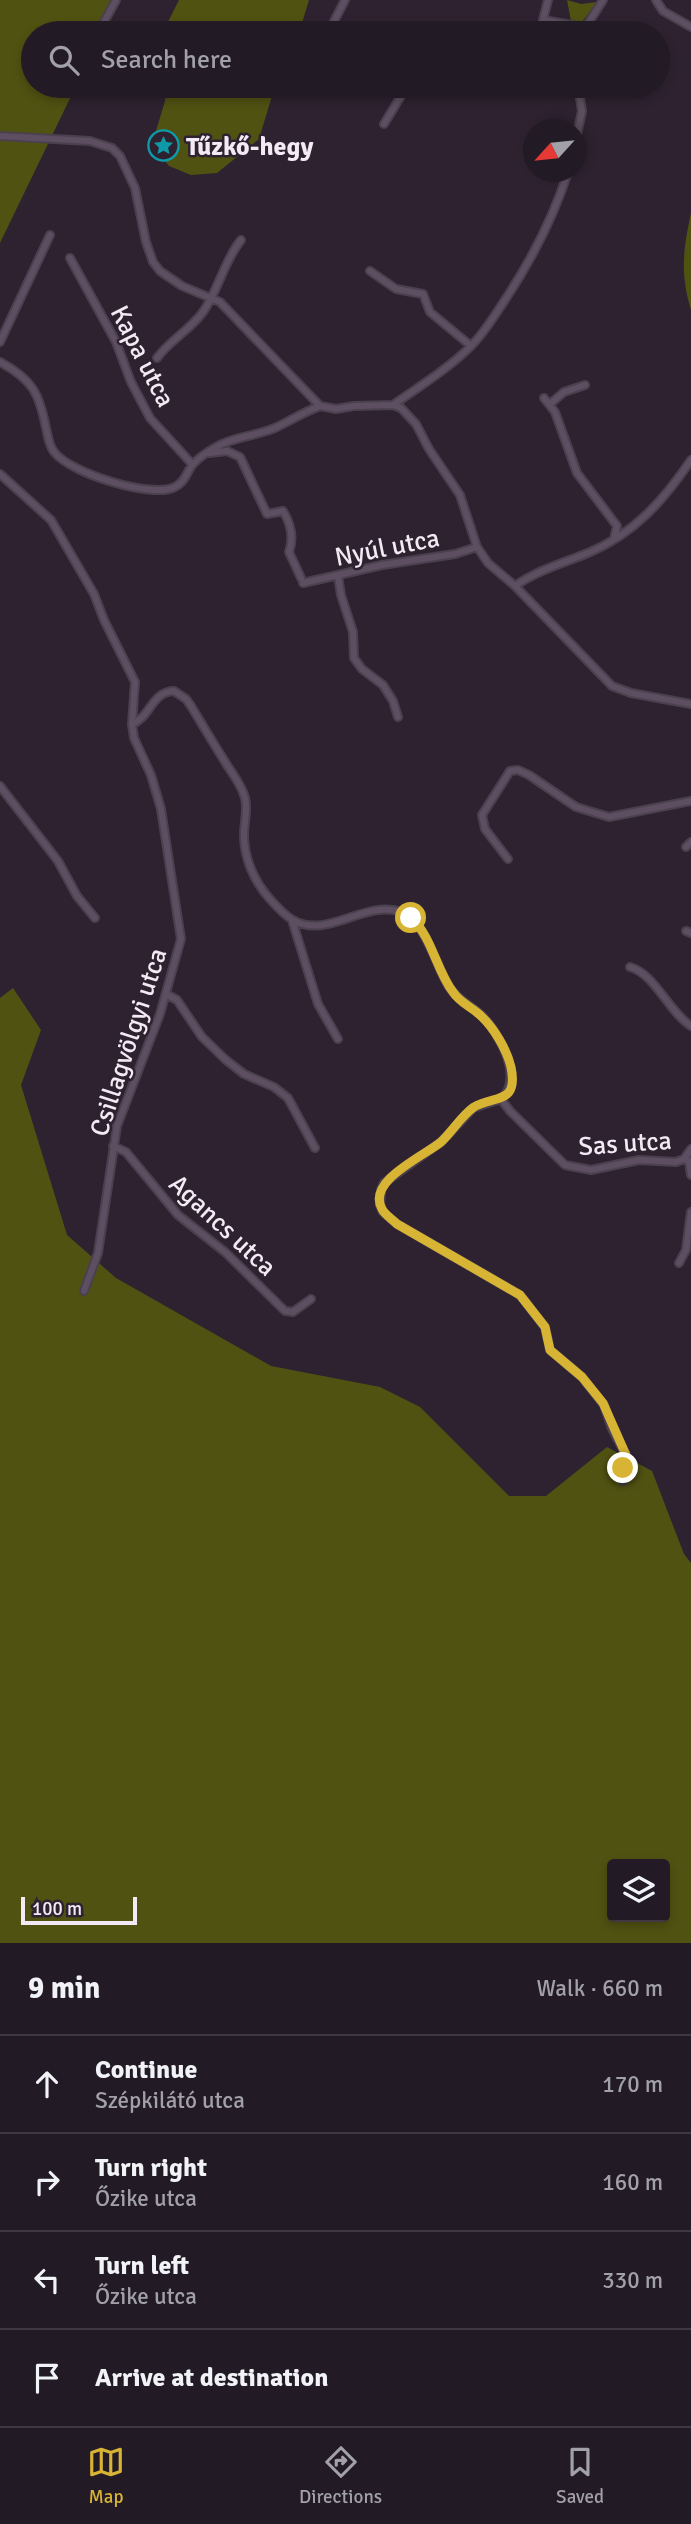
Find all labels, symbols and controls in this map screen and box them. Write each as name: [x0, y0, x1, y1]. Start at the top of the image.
search box: [21, 21, 670, 98]
icon: search: [45, 41, 83, 79]
text: Search here: [101, 44, 232, 76]
north arrow: [523, 119, 586, 182]
place icon: Tűzkő-hegy: [146, 129, 180, 163]
place label: Tűzkő-hegy: [186, 131, 313, 163]
street label: Kapa utca: [103, 300, 181, 413]
street label: Nyúl utca: [332, 522, 442, 574]
route start: [395, 902, 426, 933]
street label: Csillagvölgyi utca: [83, 944, 174, 1140]
street label: Sas utca: [577, 1125, 673, 1163]
street label: Agancs utca: [162, 1168, 282, 1283]
route end: [607, 1452, 638, 1483]
map controls: [607, 1859, 670, 1922]
button: layers: [607, 1859, 670, 1922]
scale bar: [21, 1894, 136, 1926]
text: 100 m: [32, 1897, 82, 1921]
text: 9 min: [28, 1970, 100, 2007]
text: Walk · 660 m: [537, 1974, 663, 2003]
text: Continue: [95, 2054, 197, 2086]
icon: ahead: [28, 2065, 66, 2103]
text: 170 m: [602, 2070, 663, 2099]
text: Szépkilátó utca: [95, 2086, 245, 2115]
text: Turn right: [95, 2152, 207, 2184]
icon: right: [28, 2163, 66, 2201]
text: 160 m: [602, 2168, 663, 2197]
text: Őzike utca: [95, 2184, 197, 2213]
text: Turn left: [95, 2250, 189, 2282]
icon: left: [28, 2261, 66, 2299]
text: 330 m: [602, 2266, 663, 2295]
text: Őzike utca: [95, 2282, 197, 2311]
icon: arrive: [28, 2359, 66, 2397]
text: Arrive at destination: [95, 2362, 328, 2394]
tab: Map: [87, 2443, 125, 2509]
tab: Directions: [299, 2443, 382, 2509]
tab: Saved: [556, 2443, 604, 2509]

